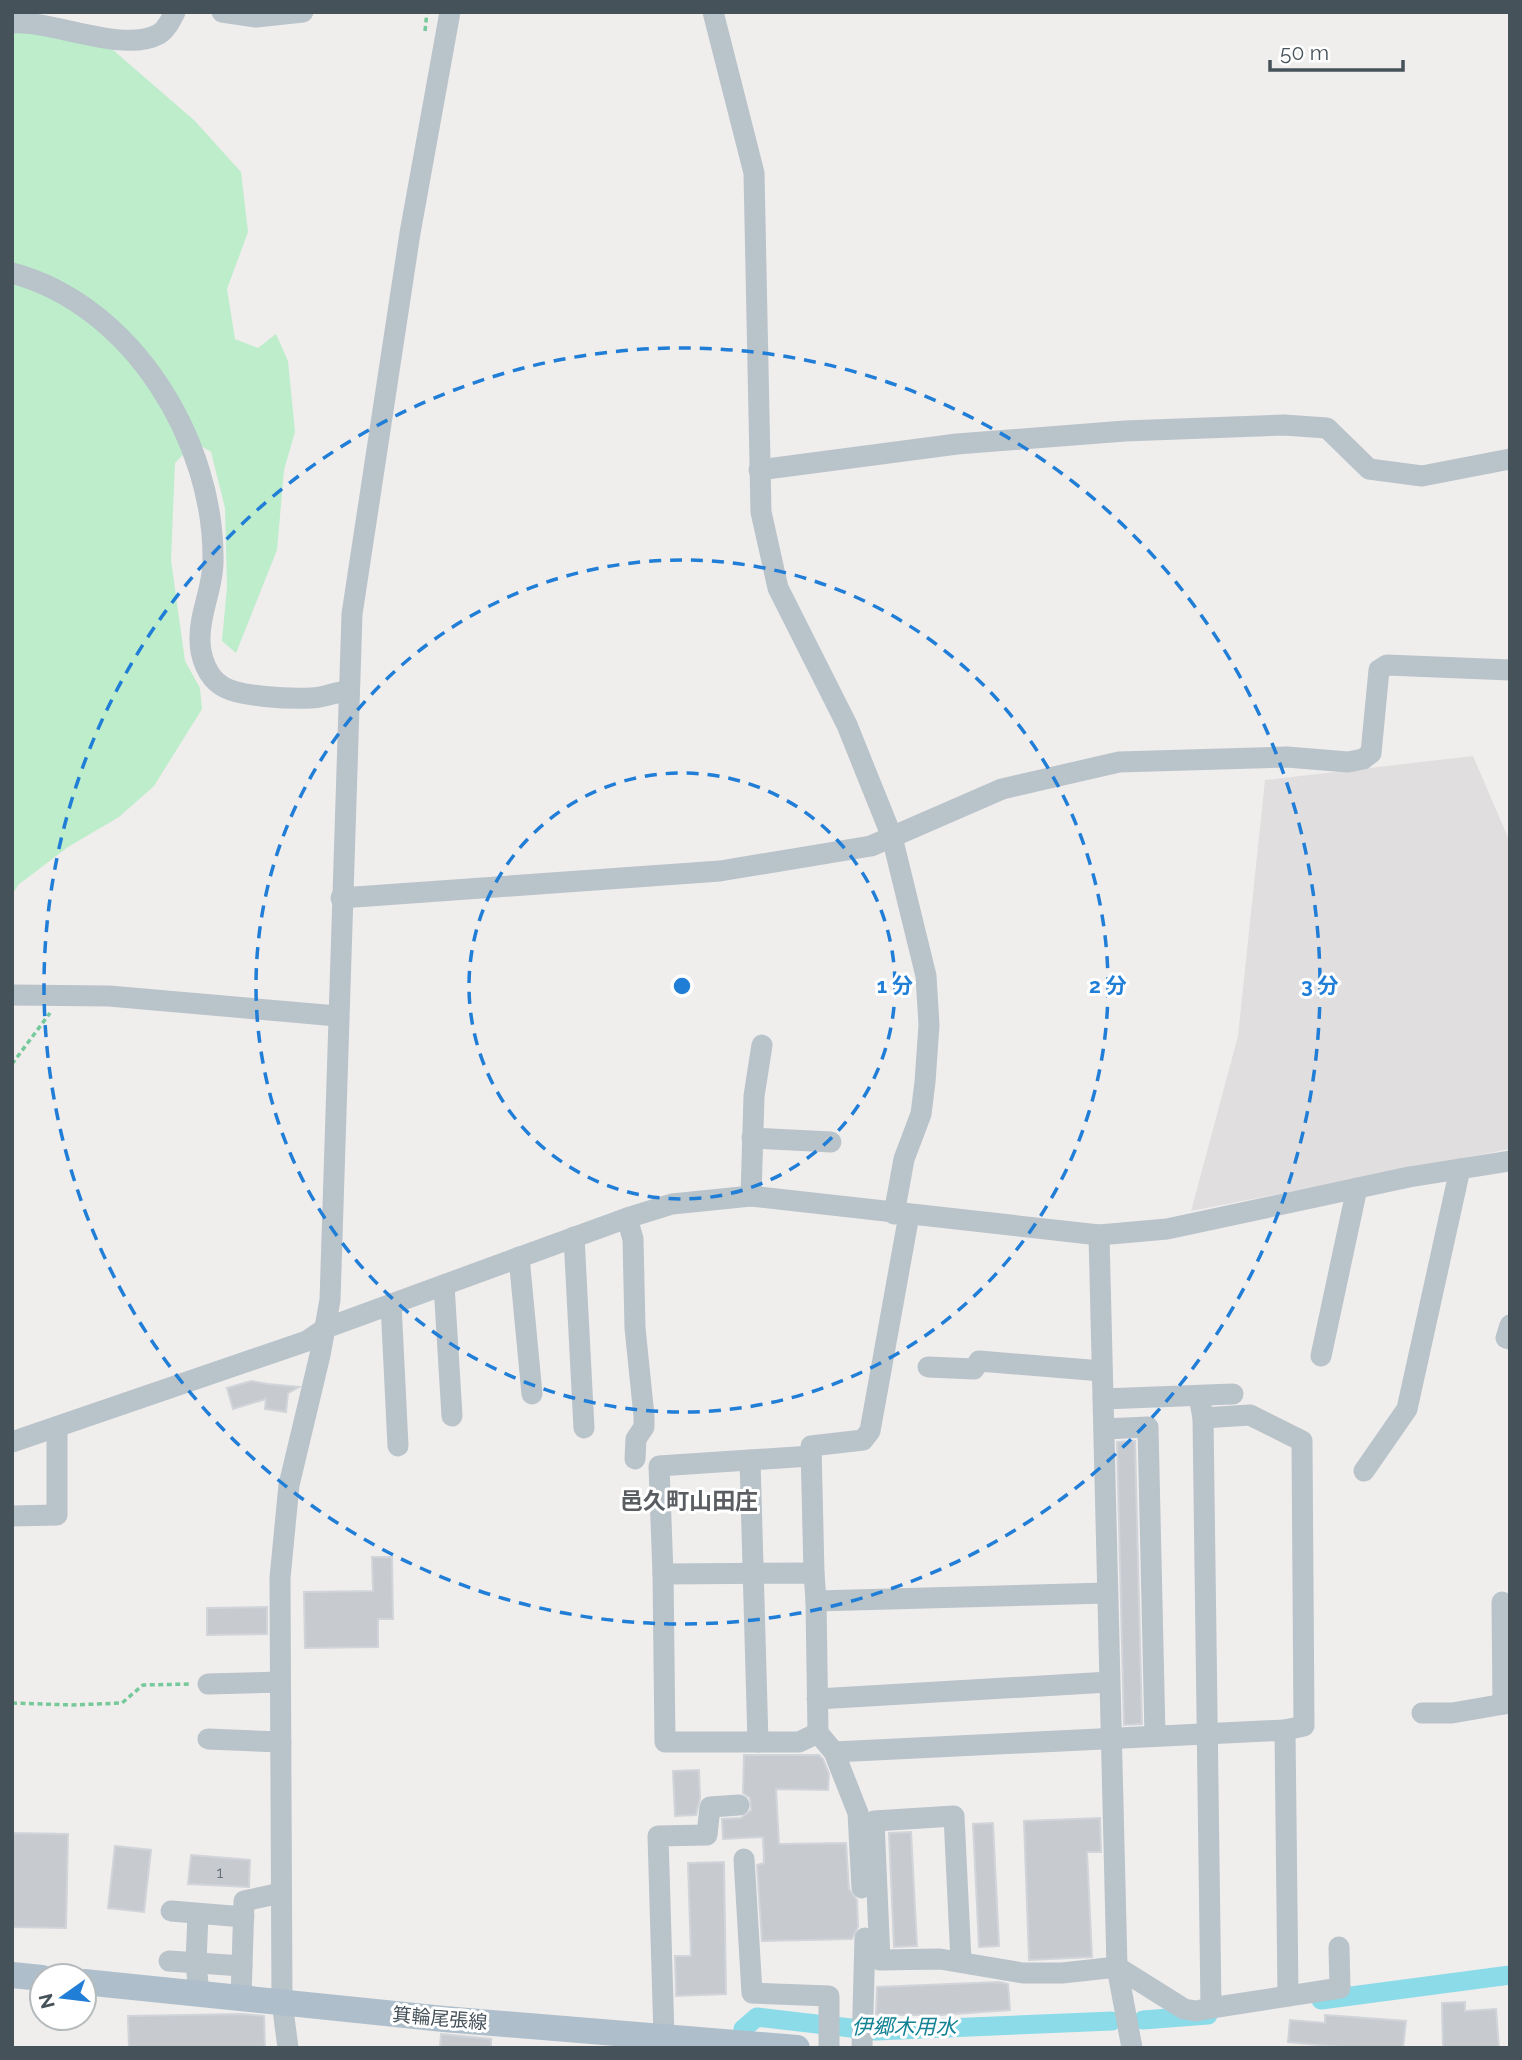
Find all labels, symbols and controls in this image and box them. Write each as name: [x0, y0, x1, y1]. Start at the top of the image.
scale bar: [1270, 28, 1403, 72]
text: 50 m: [1280, 40, 1329, 65]
text: 1 分: [877, 973, 913, 998]
text: 2 分: [1089, 973, 1127, 998]
text: 3 分: [1301, 973, 1339, 998]
centre of rings: [670, 974, 694, 998]
district label: 邑久町山田庄: [620, 1487, 758, 1514]
house number: 1: [217, 1863, 224, 1882]
north arrow: [28, 1962, 98, 2032]
text: N: [34, 1991, 59, 2011]
street label: 箕輪尾張線: [392, 2003, 488, 2033]
water label: 伊郷木用水: [852, 2014, 958, 2039]

